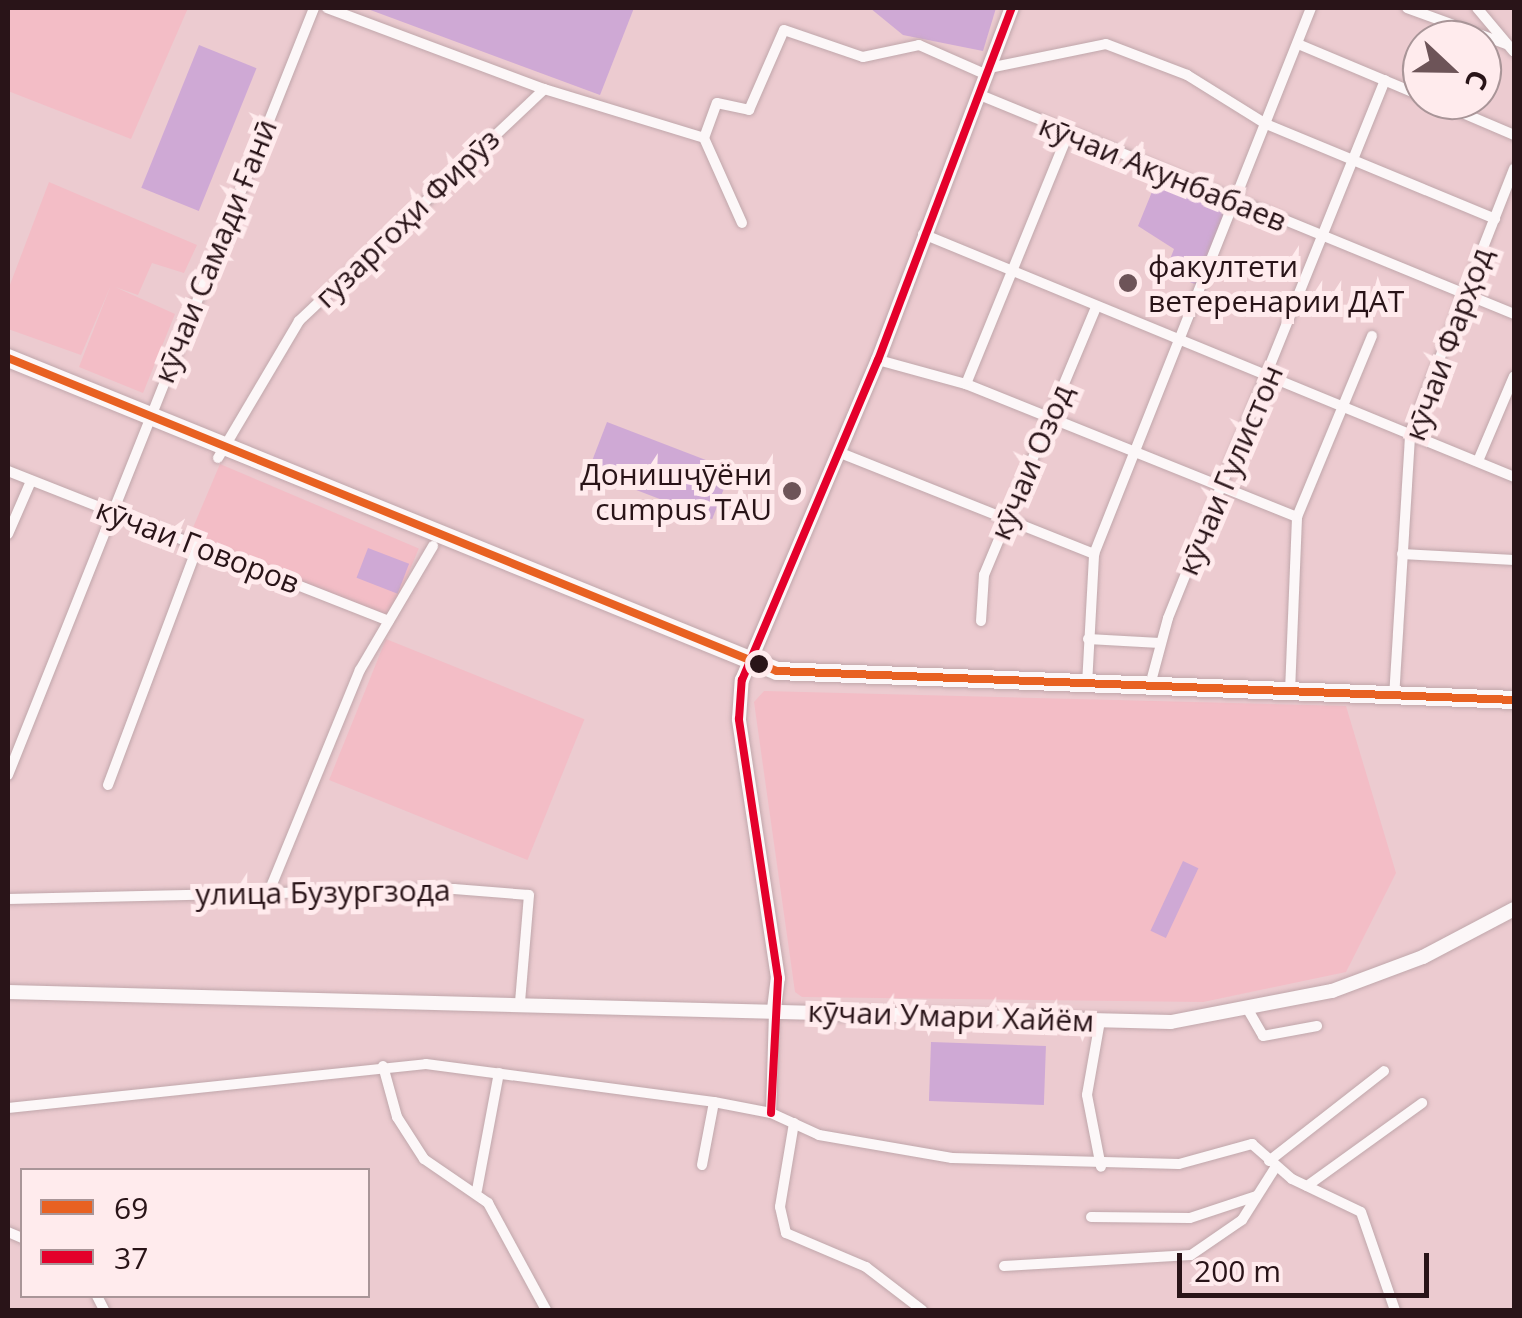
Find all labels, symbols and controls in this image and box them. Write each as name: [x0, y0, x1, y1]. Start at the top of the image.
north arrow: [1402, 20, 1502, 120]
text: С: [1457, 65, 1499, 96]
street label: кӯчаи Акунбабаев: [1034, 107, 1292, 239]
street label: кӯчаи Самади Ғанӣ: [146, 114, 284, 388]
street label: гузаргоҳи Фирӯз: [307, 121, 507, 315]
street label: кӯчаи Фарҳод: [1396, 243, 1500, 445]
place label: факултети ветеренарии ДАТ: [1148, 248, 1404, 318]
marker: факултети ветеренарии ДАТ: [1117, 272, 1139, 294]
street label: кӯчаи Гулистон: [1170, 360, 1290, 580]
street label: кӯчаи Озод: [982, 379, 1080, 545]
place label: Донишҷӯёни cumpus TAU: [580, 456, 772, 526]
marker: Донишҷӯёни cumpus TAU: [781, 480, 803, 502]
street label: кӯчаи Говоров: [91, 491, 305, 601]
unlabelled marker: [749, 654, 769, 674]
street label: улица Бузургзода: [195, 872, 451, 912]
street label: кӯчаи Умари Хайём: [807, 993, 1095, 1039]
legend: [20, 1168, 370, 1298]
text: 69: [114, 1187, 148, 1228]
scale bar: [1182, 1233, 1434, 1295]
text: 37: [114, 1237, 148, 1278]
text: 200 m: [1194, 1250, 1281, 1291]

